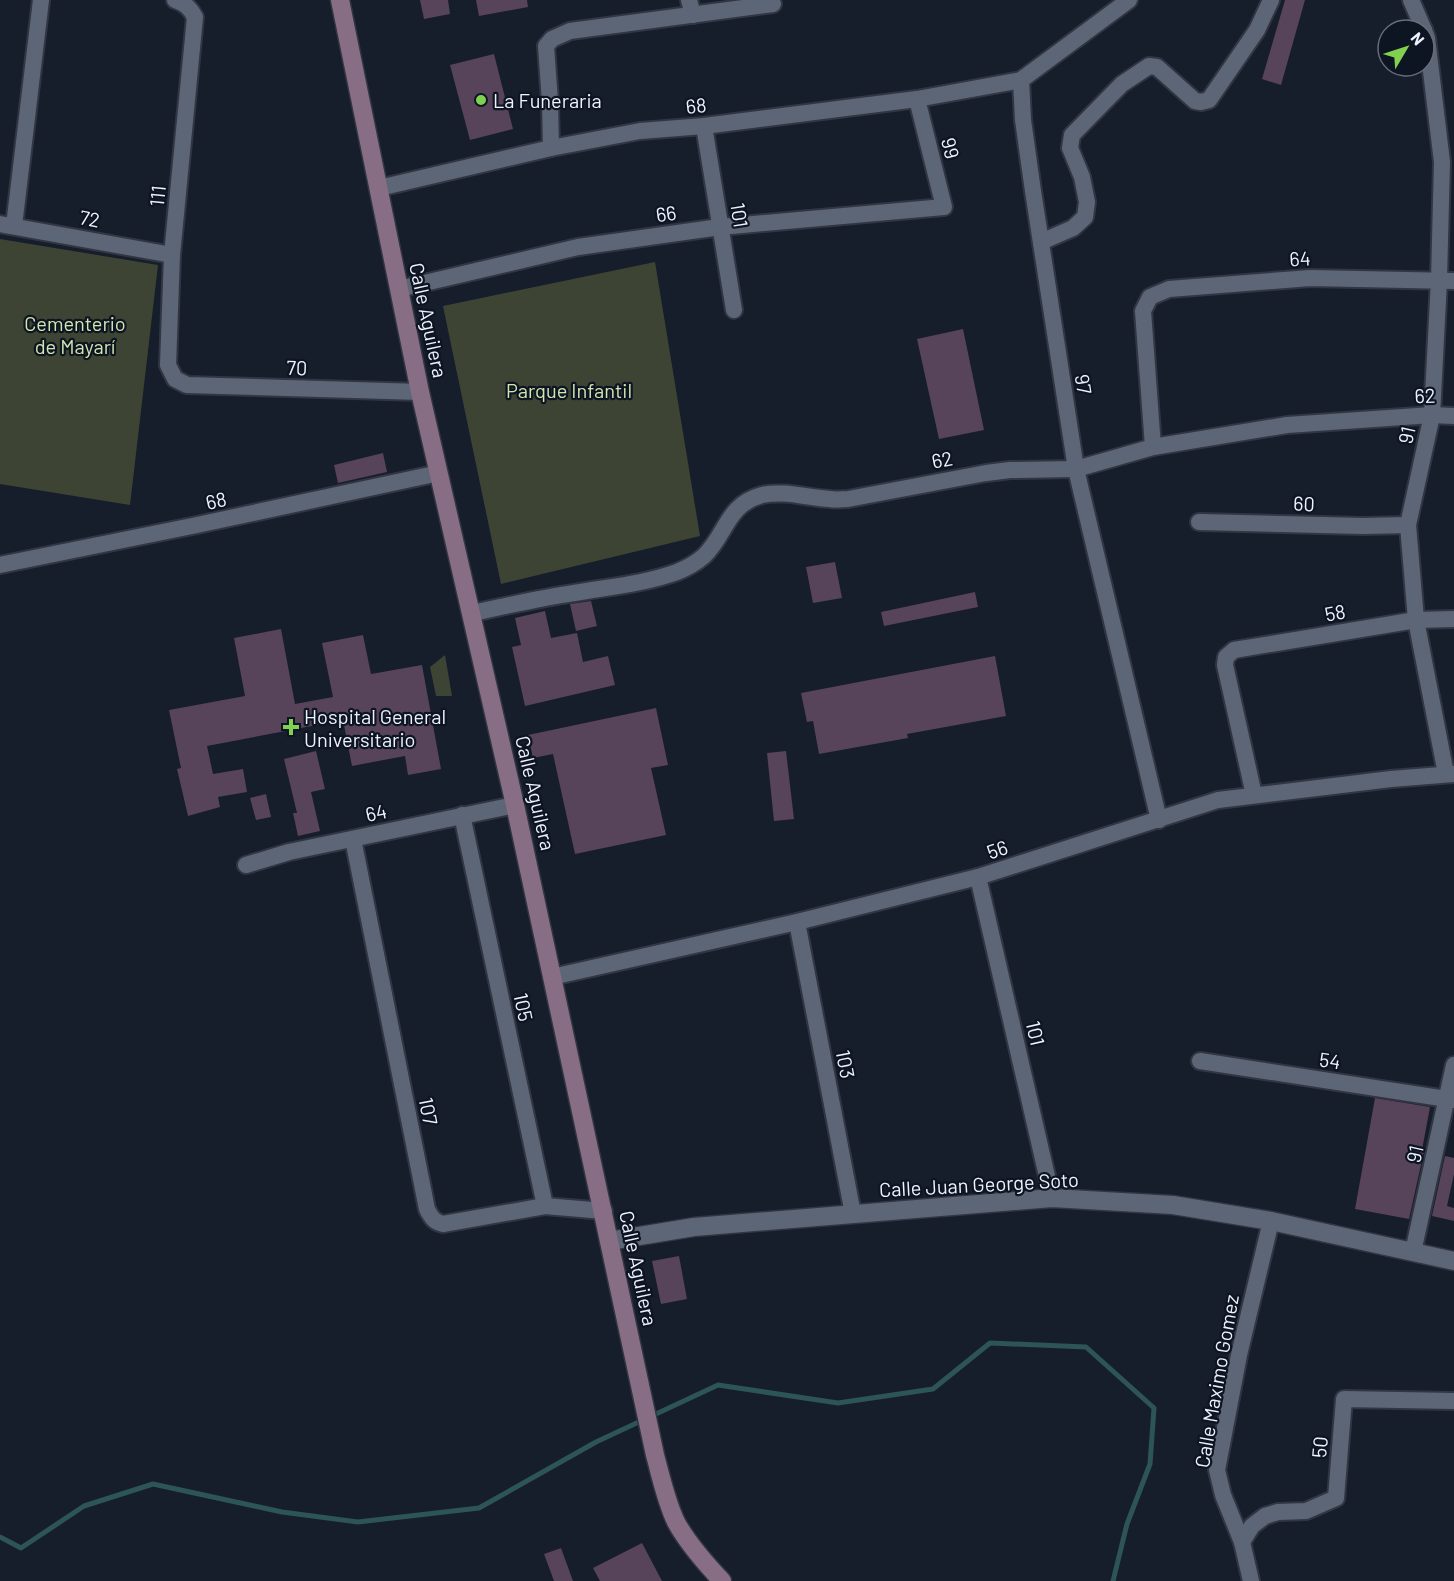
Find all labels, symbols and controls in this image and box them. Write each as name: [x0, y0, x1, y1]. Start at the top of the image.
north arrow: [1376, 18, 1436, 78]
text: N: [1407, 28, 1429, 48]
place label: La Funeraria: [493, 88, 602, 112]
street label: 68: [684, 92, 708, 118]
marker: La Funeraria: [474, 93, 488, 107]
street label: 99: [937, 135, 965, 161]
street label: 111: [144, 184, 170, 208]
street label: 66: [654, 200, 678, 226]
street label: 101: [726, 201, 754, 229]
street label: 72: [78, 204, 102, 232]
street label: 64: [1289, 245, 1311, 271]
street label: Calle Aguilera: [405, 260, 453, 380]
park label: Cementerio de Mayarí: [24, 311, 126, 358]
street label: 70: [286, 355, 308, 379]
street label: 97: [1071, 372, 1097, 396]
park label: Parque Infantil: [506, 378, 632, 402]
street label: 62: [1414, 383, 1436, 407]
street label: 91: [1392, 424, 1420, 446]
street label: 62: [929, 445, 955, 473]
street label: 68: [203, 486, 229, 514]
street label: 60: [1293, 491, 1315, 515]
street label: 58: [1323, 598, 1347, 626]
place label: Hospital General Universitario: [304, 704, 446, 751]
marker: Hospital General Universitario: [282, 718, 300, 736]
street label: Calle Aguilera: [511, 733, 561, 853]
street label: 64: [363, 798, 389, 826]
street label: 56: [983, 834, 1011, 864]
street label: 105: [509, 991, 539, 1023]
street label: 101: [1022, 1018, 1050, 1048]
street label: 54: [1318, 1046, 1342, 1074]
street label: 103: [831, 1048, 861, 1080]
street label: 107: [415, 1095, 444, 1127]
street label: 91: [1400, 1143, 1428, 1165]
street label: Calle Juan George Soto: [879, 1167, 1079, 1201]
street label: Calle Aguilera: [615, 1208, 663, 1328]
street label: Calle Maximo Gomez: [1189, 1292, 1243, 1470]
street label: 50: [1306, 1435, 1332, 1459]

